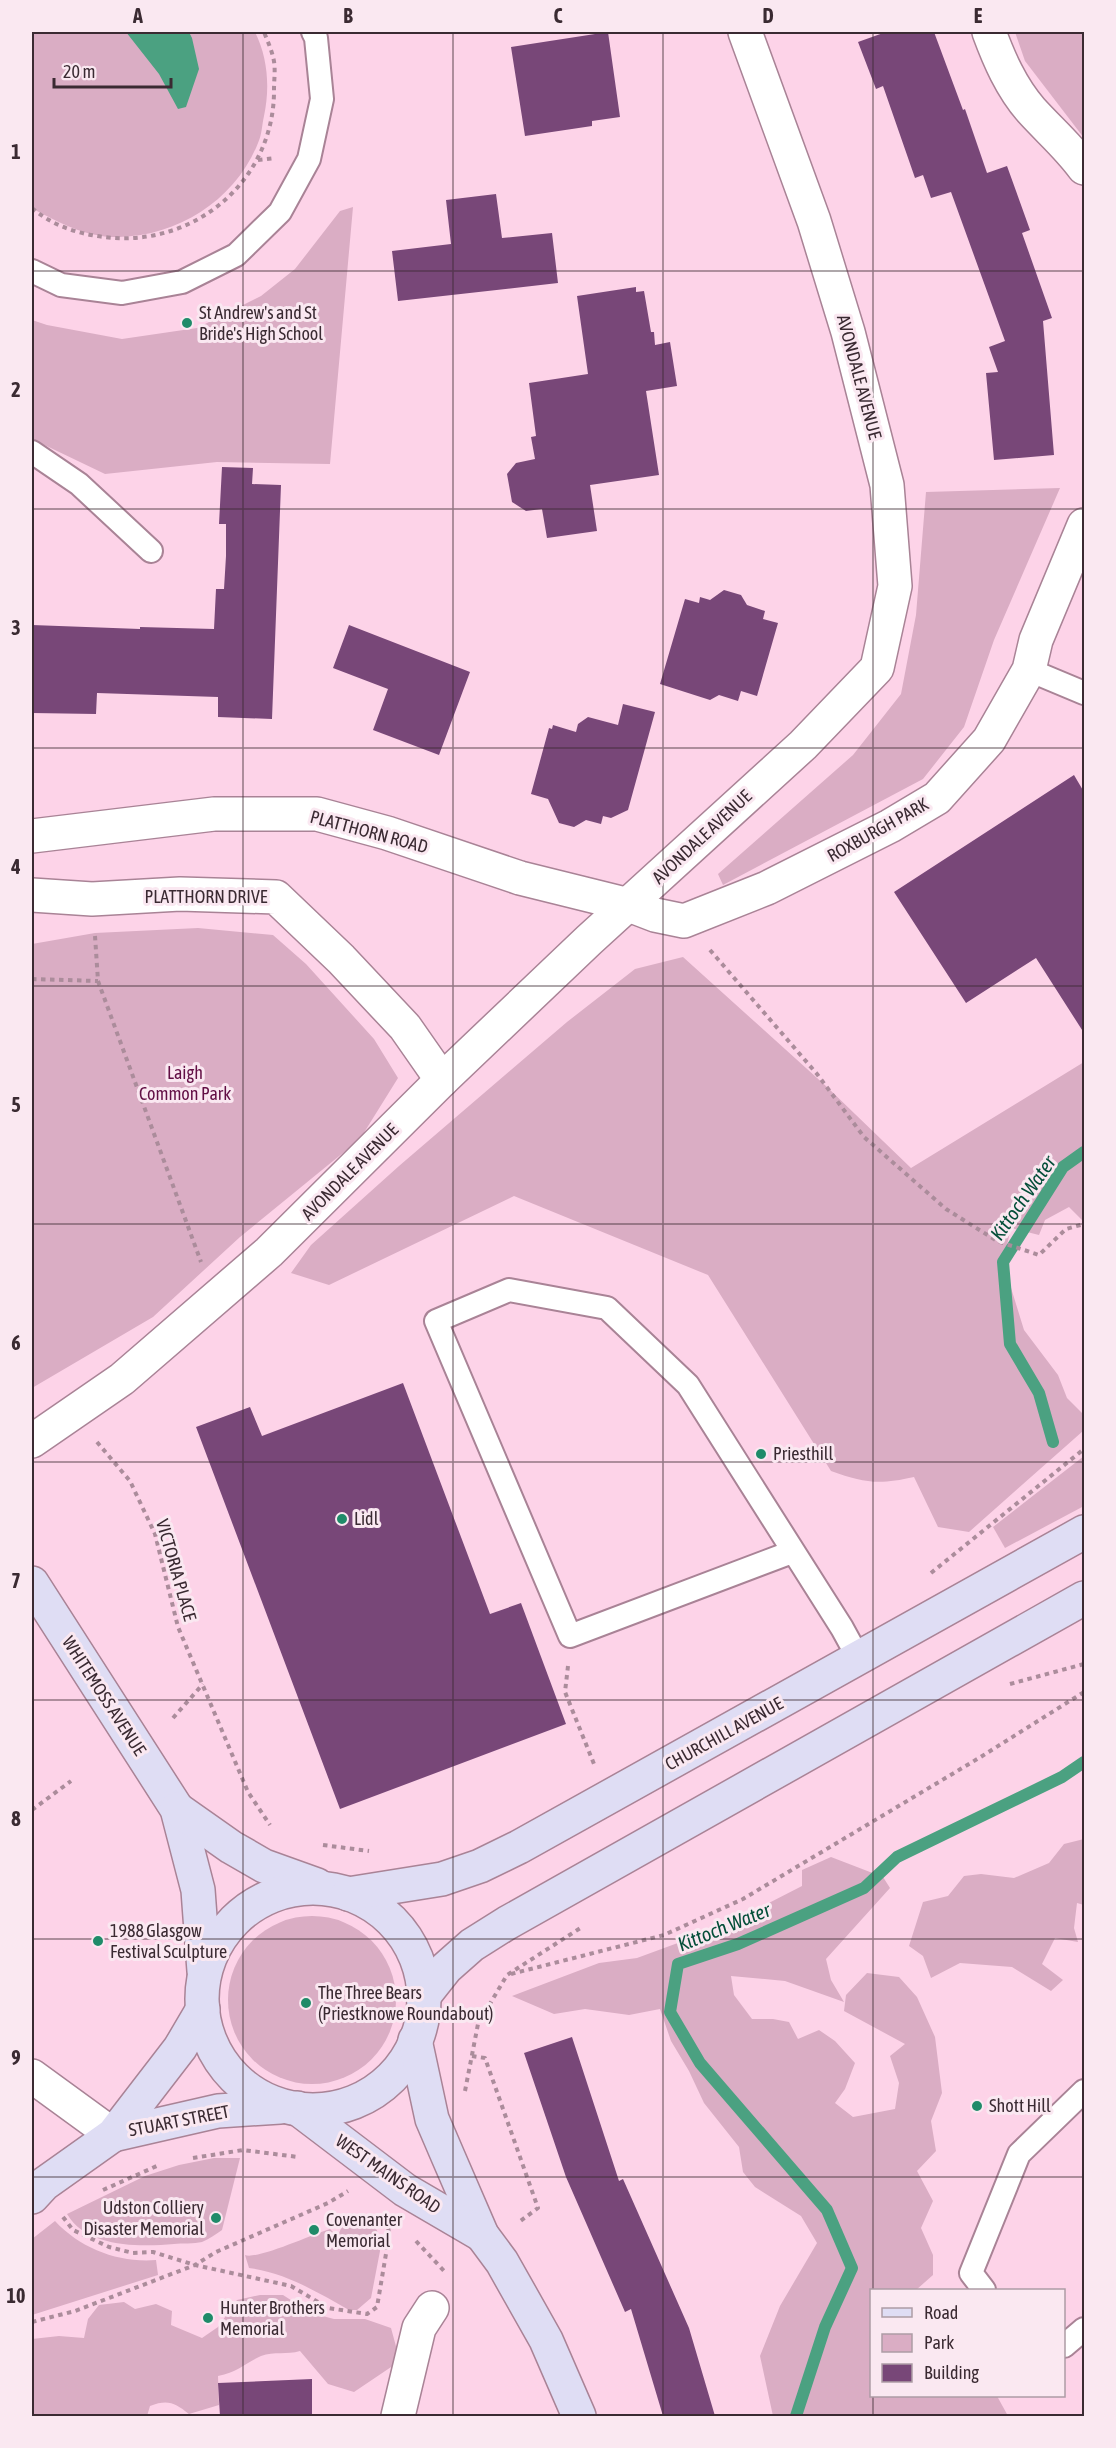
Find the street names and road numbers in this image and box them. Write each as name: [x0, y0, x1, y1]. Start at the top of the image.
street label: AVONDALE AVENUE: [833, 312, 886, 442]
street label: AVONDALE AVENUE: [648, 785, 756, 888]
street label: ROXBURGH PARK: [824, 793, 932, 866]
street label: PLATTHORN ROAD: [308, 806, 430, 857]
street label: PLATTHORN DRIVE: [145, 886, 268, 907]
street label: AVONDALE AVENUE: [297, 1119, 403, 1224]
street label: VICTORIA PLACE: [152, 1517, 201, 1623]
street label: WHITEMOSS AVENUE: [58, 1632, 151, 1759]
street label: CHURCHILL AVENUE: [661, 1692, 787, 1775]
street label: STUART STREET: [127, 2100, 231, 2141]
street label: WEST MAINS ROAD: [332, 2130, 445, 2217]

